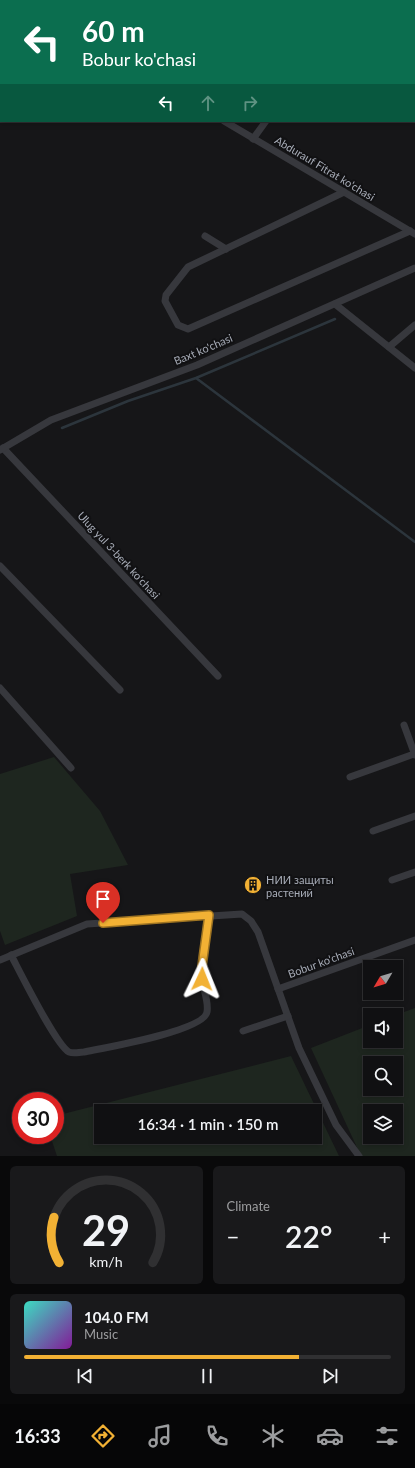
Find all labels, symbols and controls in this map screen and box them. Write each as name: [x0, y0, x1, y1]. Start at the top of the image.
text: 60 m: [82, 14, 145, 48]
icon: left: [16, 16, 68, 68]
text: Bobur ko'chasi: [82, 48, 196, 70]
icon: left: [155, 92, 177, 114]
icon: ahead: [197, 92, 219, 114]
icon: right: [239, 92, 261, 114]
street label: Abdurauf Fitrat ko'chasi: [273, 133, 378, 203]
street label: Baxt ko'chasi: [172, 331, 235, 367]
street label: Ulug yul 3-berk ko'chasi: [75, 509, 163, 602]
place label: НИИ защиты растений: [266, 873, 334, 899]
building icon: НИИ защиты растений: [243, 875, 263, 895]
pin: [86, 882, 120, 923]
icon: arrive: [92, 888, 114, 910]
street label: Bobur ko'chasi: [286, 944, 356, 980]
position arrow: [181, 958, 223, 1000]
north arrow: [363, 960, 403, 1000]
map controls: [363, 960, 403, 1144]
button: sound: [363, 1008, 403, 1048]
button: search: [363, 1056, 403, 1096]
speed limit sign: 30: [12, 1092, 64, 1144]
button: layers: [363, 1104, 403, 1144]
text: 16:34 · 1 min · 150 m: [138, 1115, 278, 1133]
text: Climate: [227, 1198, 270, 1214]
text: 29: [82, 1205, 130, 1255]
text: 22°: [285, 1218, 332, 1254]
text: −: [227, 1223, 239, 1250]
text: +: [378, 1223, 391, 1250]
text: km/h: [90, 1253, 123, 1270]
text: 104.0 FM: [84, 1308, 149, 1326]
text: Music: [84, 1326, 118, 1342]
icon: previous: [74, 1365, 96, 1387]
icon: pause: [196, 1365, 218, 1387]
icon: next: [319, 1365, 341, 1387]
icon: directions: [89, 1422, 117, 1450]
icon: music: [146, 1422, 174, 1450]
icon: phone: [203, 1422, 231, 1450]
icon: climate: [259, 1422, 287, 1450]
icon: car: [316, 1422, 344, 1450]
icon: filters: [373, 1422, 401, 1450]
text: 16:33: [14, 1425, 61, 1447]

